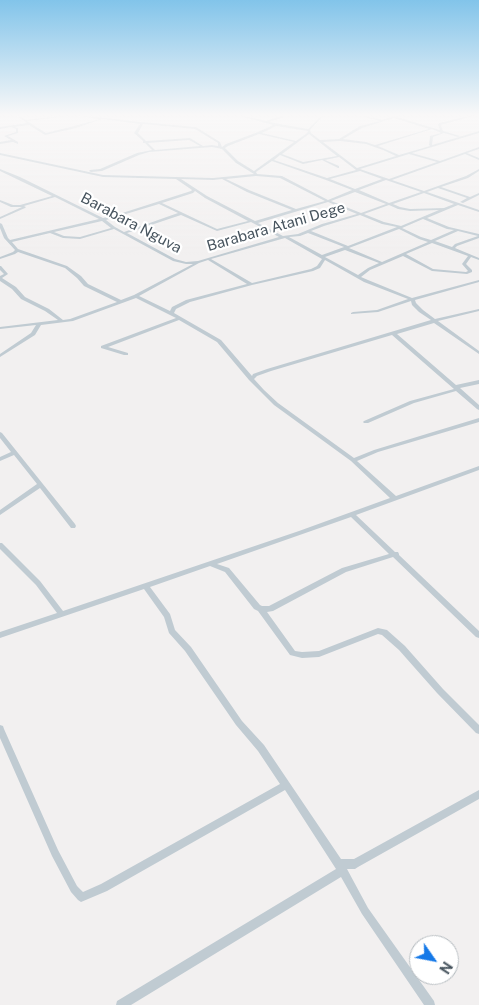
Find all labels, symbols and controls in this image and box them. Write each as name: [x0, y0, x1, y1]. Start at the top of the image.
street label: Barabara Nguva: [77, 189, 185, 257]
street label: Barabara Atani Dege: [205, 199, 347, 255]
north arrow: [409, 935, 459, 985]
text: N: [436, 959, 455, 977]

